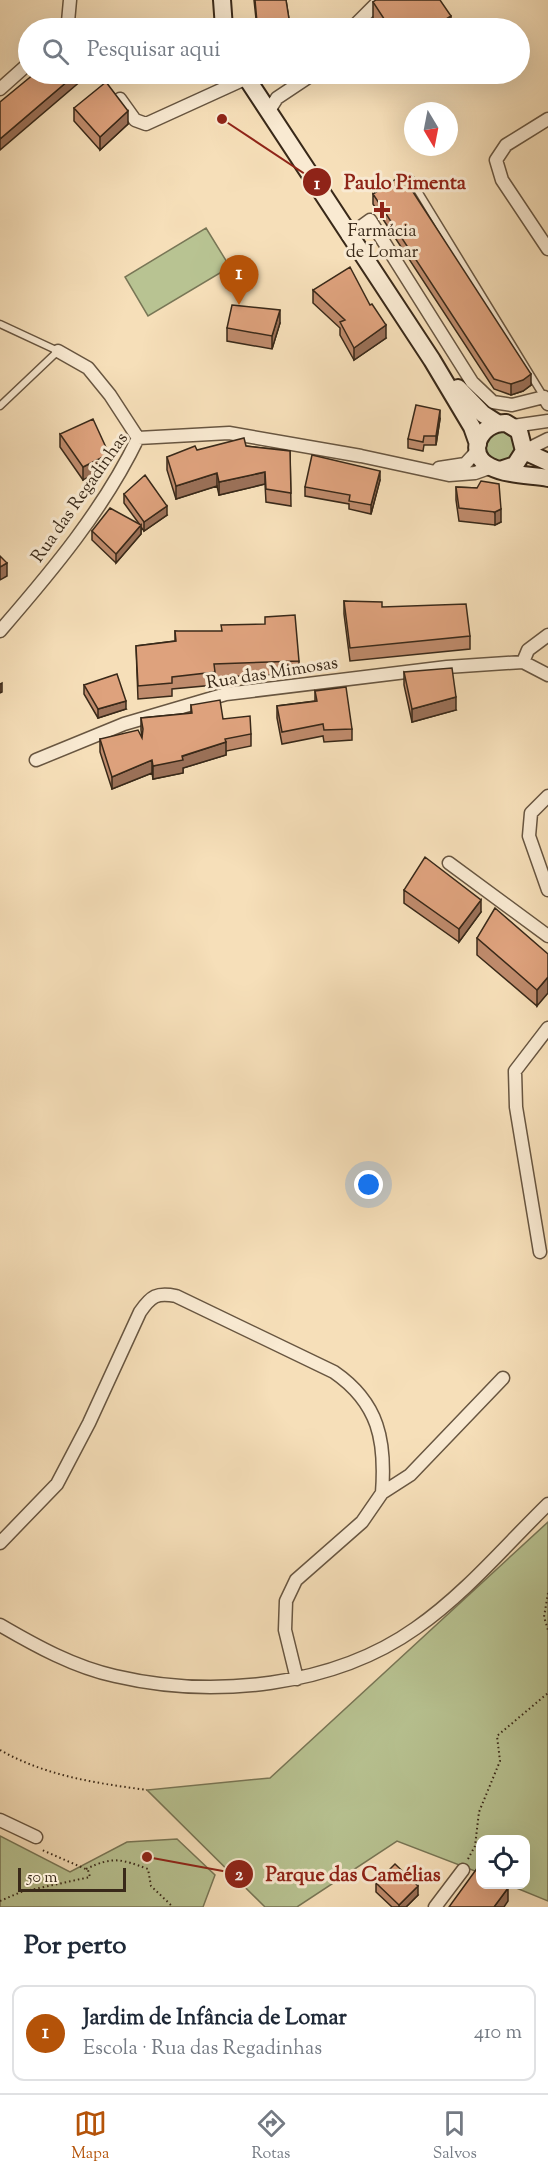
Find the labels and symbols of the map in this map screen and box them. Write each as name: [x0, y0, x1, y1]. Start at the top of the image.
north arrow: [404, 102, 458, 156]
callout: Paulo Pimenta: [302, 163, 478, 201]
text: Paulo Pimenta: [344, 170, 467, 199]
text: 1: [314, 172, 321, 198]
marker: Farmácia de Lomar: [375, 203, 389, 217]
place label: Farmácia de Lomar: [346, 219, 419, 266]
pin: 1: [220, 256, 258, 305]
street label: Rua das Regadinhas: [26, 428, 135, 569]
street label: Rua das Mimosas: [205, 651, 340, 697]
your location: [354, 1170, 383, 1199]
callout: Parque das Camélias: [224, 1855, 453, 1893]
text: Parque das Camélias: [265, 1862, 441, 1891]
text: 2: [235, 1863, 244, 1889]
scale bar: [18, 1865, 126, 1892]

